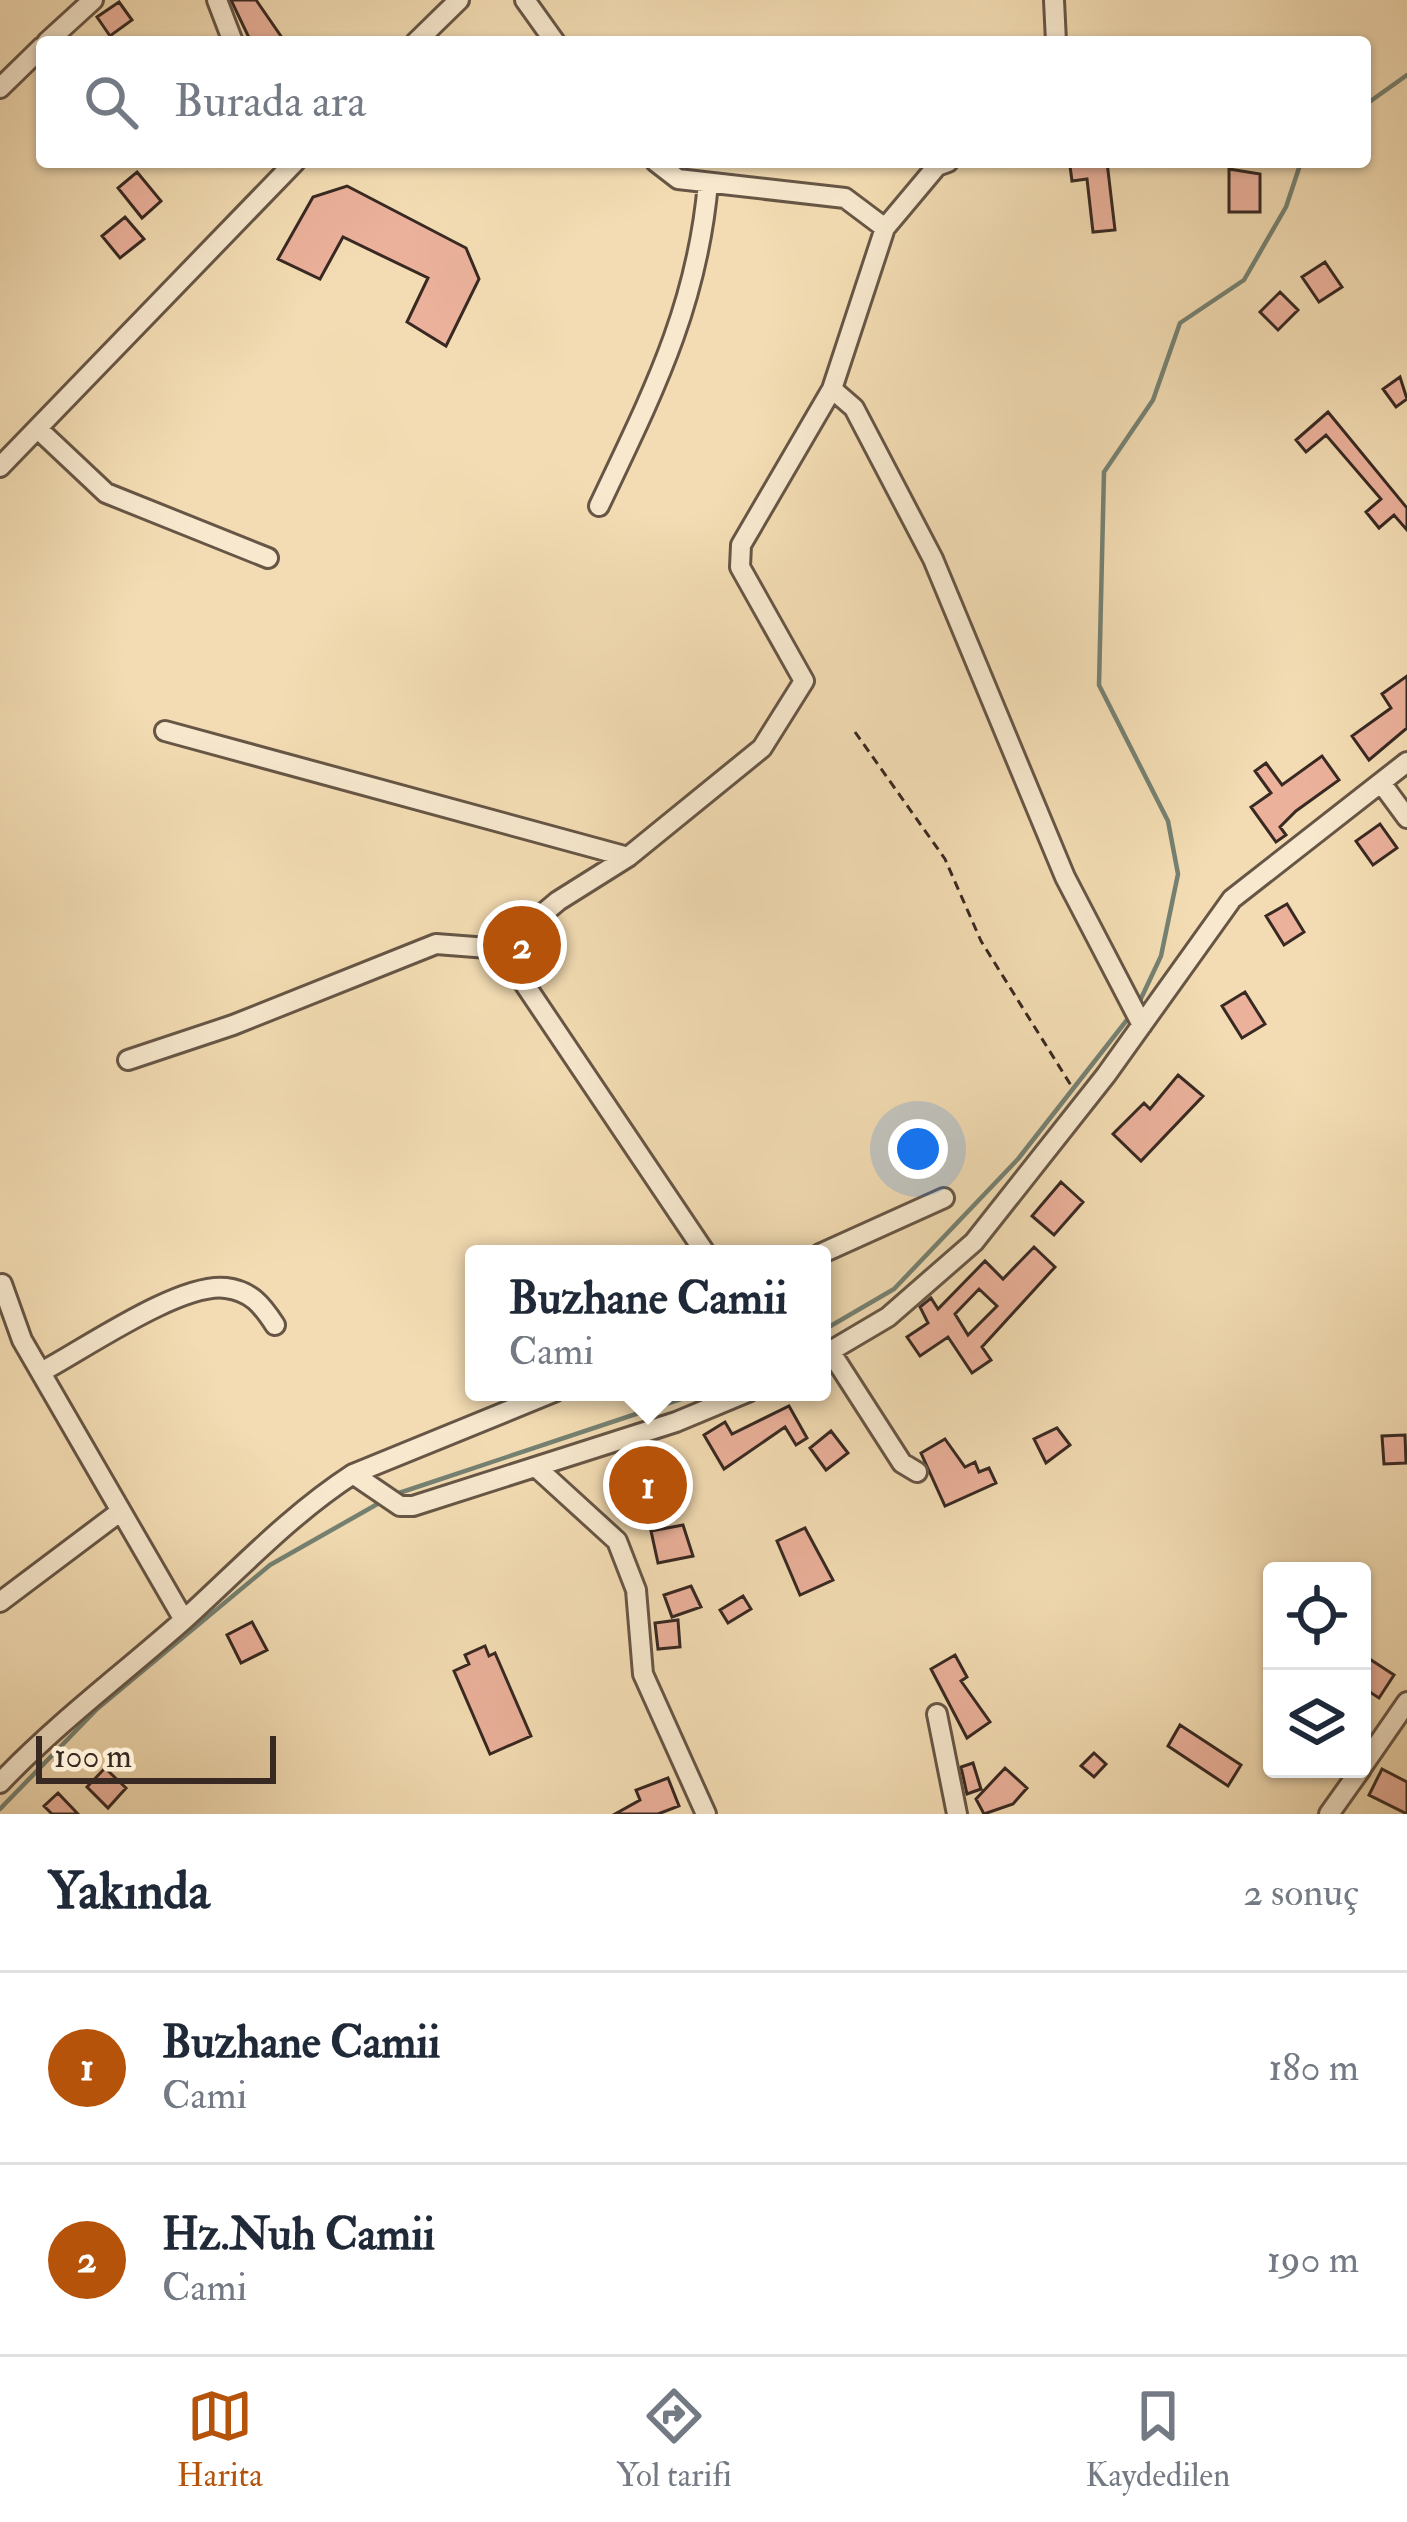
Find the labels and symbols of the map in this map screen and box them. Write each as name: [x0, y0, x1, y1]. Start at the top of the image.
pin: 2: [483, 900, 561, 990]
your location: [888, 1119, 948, 1179]
pin: 1: [609, 1440, 687, 1530]
scale bar: [36, 1730, 276, 1783]

